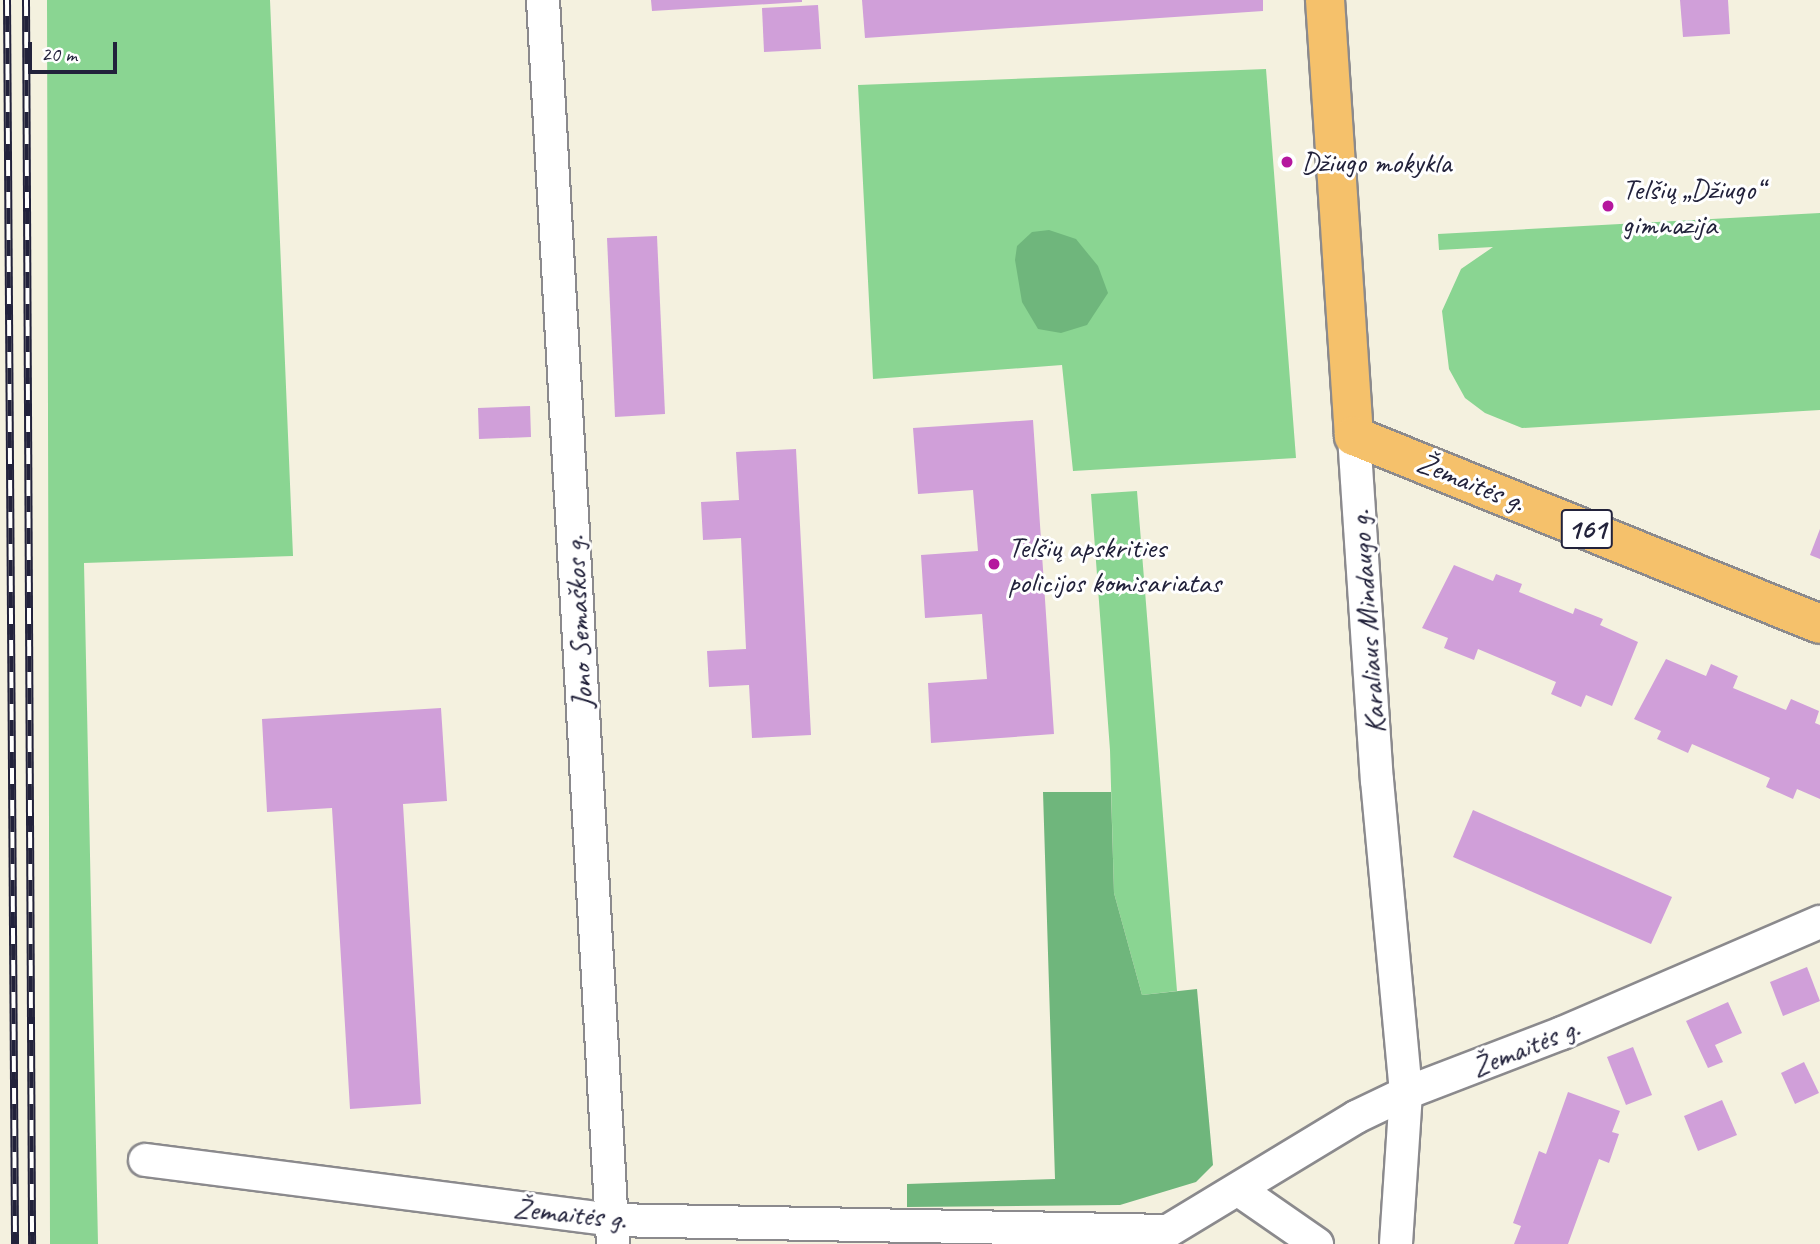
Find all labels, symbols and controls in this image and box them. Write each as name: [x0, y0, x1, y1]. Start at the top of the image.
scale bar: [32, 28, 121, 72]
text: 20 m: [41, 41, 77, 67]
place label: Džiugo mokykla: [1301, 144, 1450, 180]
marker: Džiugo mokykla: [1279, 154, 1295, 170]
place label: Telšių „Džiugo“ gimnazija: [1622, 171, 1763, 242]
marker: Telšių „Džiugo“ gimnazija: [1600, 198, 1616, 214]
street label: Žemaitės g.: [1412, 444, 1530, 520]
road number: 161: [1561, 504, 1613, 554]
street label: Karaliaus Mindaugo g.: [1341, 509, 1393, 735]
place label: Telšių apskrities policijos komisariatas: [1008, 529, 1221, 600]
street label: Jono Semaškos g.: [556, 536, 600, 708]
marker: Telšių apskrities policijos komisariatas: [986, 556, 1002, 572]
street label: Žemaitės g.: [1466, 1009, 1584, 1085]
street label: Žemaitės g.: [512, 1189, 628, 1237]

